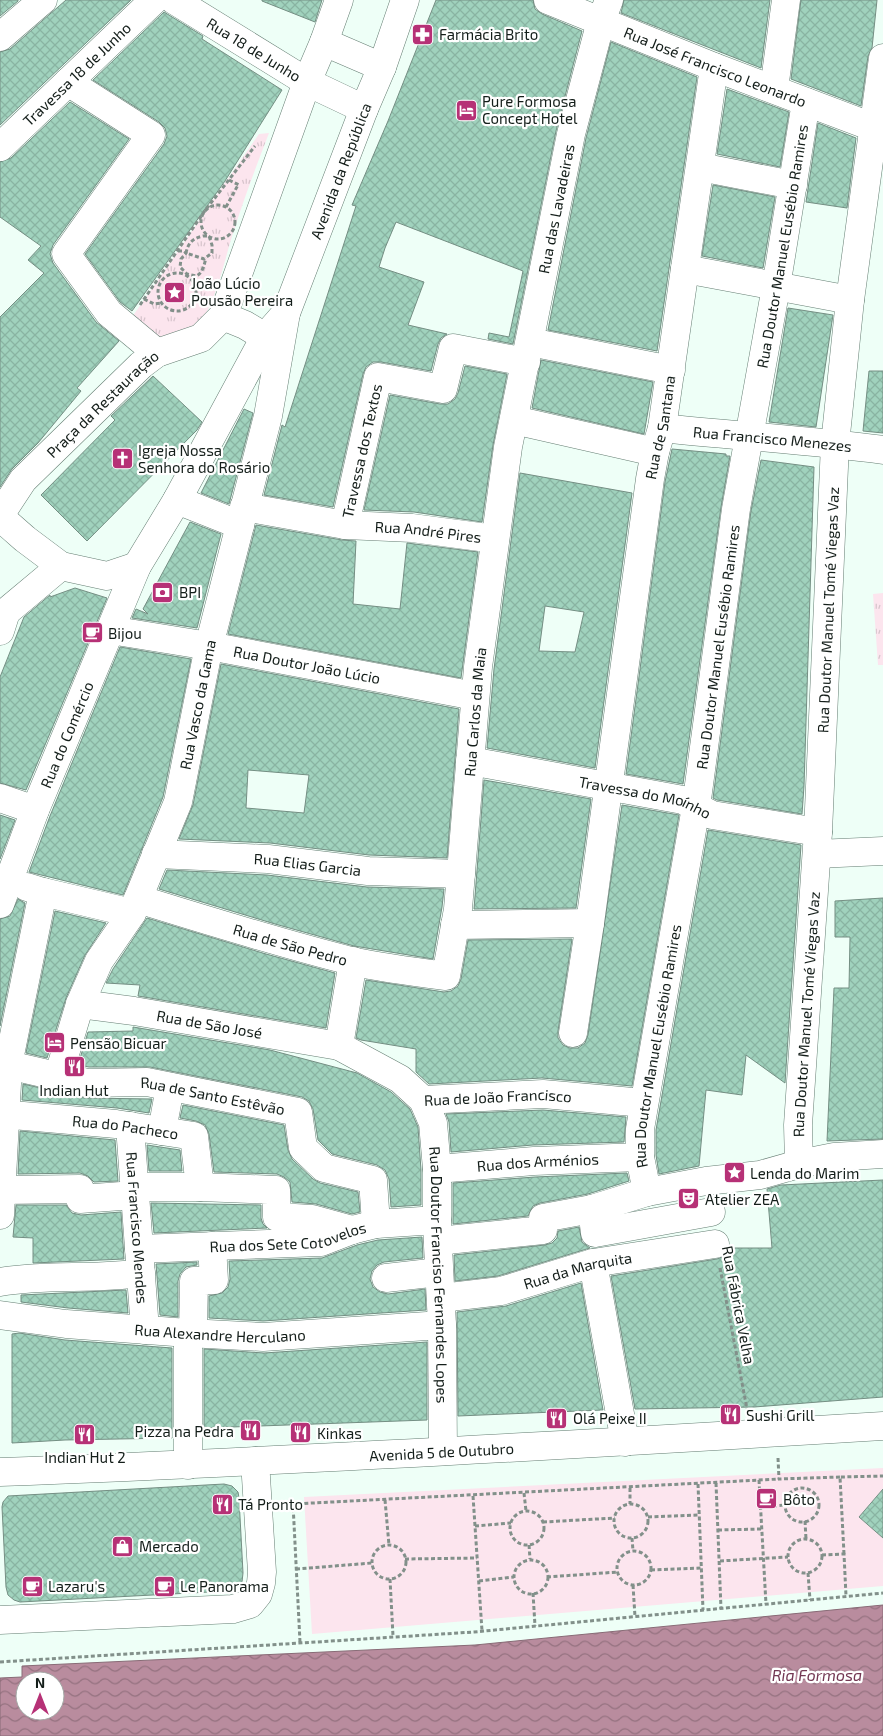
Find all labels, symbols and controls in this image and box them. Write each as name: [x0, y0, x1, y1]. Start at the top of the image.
street label: Rua 18 de Junho: [204, 14, 304, 85]
street label: Travessa 18 de Junho: [19, 18, 134, 129]
pharmacy icon: Farmácia Brito: [411, 22, 435, 46]
street label: Rua José Francisco Leonardo: [621, 23, 809, 110]
place label: Farmácia Brito: [439, 25, 538, 43]
place label: Pure Formosa Concept Hotel: [482, 92, 578, 127]
hotel icon: Pure Formosa Concept Hotel: [454, 98, 478, 122]
street label: Avenida da República: [306, 100, 375, 242]
street label: Rua Doutor Manuel Eusébio Ramires: [753, 123, 811, 369]
street label: Rua das Lavadeiras: [534, 142, 578, 275]
place label: João Lúcio Pousão Pereira: [191, 274, 293, 309]
place icon: João Lúcio Pousão Pereira: [163, 280, 187, 304]
street label: Praça da Restauração: [43, 346, 162, 461]
street label: Rua de Santana: [641, 374, 678, 481]
street label: Travessa dos Textos: [338, 382, 385, 520]
street label: Rua Francisco Menezes: [692, 422, 853, 455]
place label: Igreja Nossa Senhora do Rosário: [138, 441, 270, 476]
church icon: Igreja Nossa Senhora do Rosário: [110, 447, 134, 471]
street label: Rua Doutor Manuel Tomé Viegas Vaz: [813, 487, 842, 733]
street label: Rua André Pires: [374, 517, 482, 546]
street label: Rua Doutor Manuel Eusébio Ramires: [692, 523, 743, 770]
bank icon: BPI: [151, 580, 175, 604]
place label: BPI: [179, 583, 201, 601]
cafe icon: Bijou: [80, 621, 104, 645]
place label: Bijou: [108, 624, 142, 643]
street label: Rua Vasco da Gama: [176, 638, 219, 771]
street label: Rua Doutor João Lúcio: [232, 642, 382, 687]
street label: Rua Carlos da Maia: [460, 646, 490, 777]
street label: Rua do Comércio: [36, 679, 97, 791]
street label: Travessa do Moínho: [577, 772, 714, 822]
street label: Rua Elias Garcia: [253, 849, 362, 879]
street label: Rua Doutor Manuel Tomé Viegas Vaz: [789, 891, 823, 1137]
street label: Rua de São Pedro: [231, 920, 349, 969]
street label: Rua Doutor Manuel Eusébio Ramires: [631, 923, 684, 1170]
street label: Rua de São José: [155, 1006, 264, 1042]
hotel icon: Pensão Bicuar: [42, 1031, 66, 1055]
place label: Pensão Bicuar: [70, 1034, 166, 1052]
restaurant icon: Indian Hut: [62, 1055, 86, 1079]
street label: Rua de Santo Estêvão: [140, 1073, 286, 1118]
place label: Indian Hut: [39, 1081, 109, 1099]
street label: Rua de João Francisco: [423, 1085, 573, 1109]
street label: Rua do Pacheco: [72, 1111, 180, 1142]
street label: Rua Doutor Franciso Fernandes Lopes: [426, 1146, 452, 1403]
street label: Rua dos Arménios: [476, 1150, 599, 1175]
street label: Rua Francisco Mendes: [123, 1151, 152, 1304]
place icon: Lenda do Marim: [722, 1161, 746, 1185]
place label: Lenda do Marim: [750, 1164, 859, 1182]
theatre icon: Atelier ZEA: [677, 1187, 701, 1211]
place label: Atelier ZEA: [705, 1190, 780, 1208]
street label: Rua dos Sete Cotovelos: [209, 1218, 368, 1255]
street label: Rua Fábrica Velha: [719, 1244, 759, 1366]
street label: Rua da Marquita: [521, 1248, 633, 1293]
street label: Rua Alexandre Herculano: [134, 1320, 306, 1346]
restaurant icon: Sushi Grill: [718, 1403, 742, 1427]
restaurant icon: Olá Peixe II: [545, 1406, 569, 1430]
place label: Sushi Grill: [746, 1406, 815, 1424]
place label: Olá Peixe II: [573, 1409, 647, 1427]
restaurant icon: Pizza na Pedra: [238, 1419, 262, 1443]
restaurant icon: Kinkas: [289, 1421, 313, 1445]
restaurant icon: Indian Hut 2: [73, 1422, 97, 1446]
place label: Pizza na Pedra: [135, 1422, 234, 1440]
place label: Kinkas: [317, 1424, 362, 1442]
street label: Avenida 5 de Outubro: [369, 1439, 514, 1464]
place label: Indian Hut 2: [44, 1448, 126, 1466]
cafe icon: Bôto: [755, 1487, 779, 1511]
place label: Bôto: [783, 1490, 815, 1508]
restaurant icon: Tá Pronto: [210, 1492, 234, 1516]
place label: Tá Pronto: [238, 1495, 303, 1513]
shop icon: Mercado: [111, 1534, 135, 1558]
place label: Mercado: [139, 1537, 199, 1555]
cafe icon: Lazaru's: [20, 1574, 44, 1598]
cafe icon: Le Panorama: [152, 1574, 176, 1598]
place label: Lazaru's: [48, 1577, 105, 1595]
place label: Le Panorama: [180, 1577, 269, 1595]
water label: Ria Formosa: [772, 1665, 862, 1684]
north arrow: [15, 1671, 65, 1721]
text: N: [35, 1674, 45, 1691]

